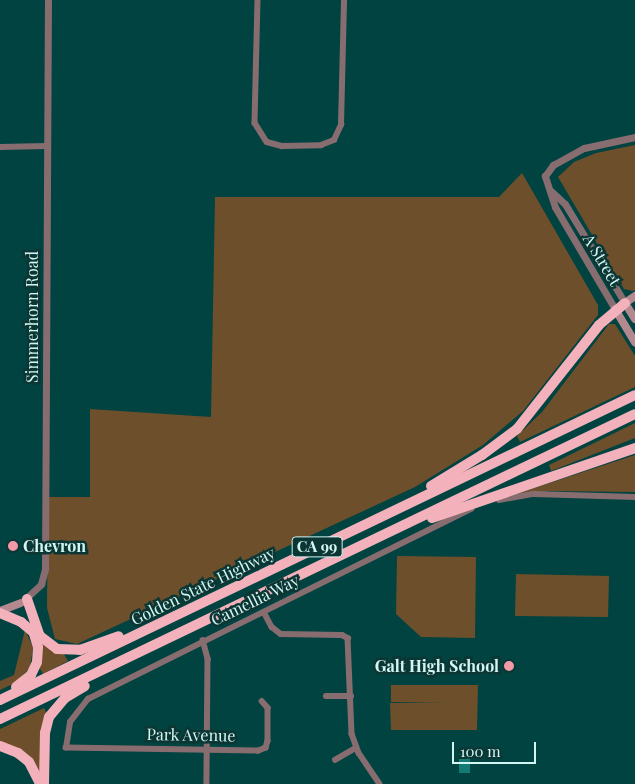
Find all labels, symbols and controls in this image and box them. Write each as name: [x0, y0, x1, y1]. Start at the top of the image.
street label: A Street: [579, 231, 625, 289]
street label: Simmerhorn Road: [22, 251, 42, 383]
road number: CA 99: [291, 534, 343, 560]
place label: Chevron: [23, 536, 86, 556]
marker: Chevron: [7, 540, 19, 552]
street label: Golden State Highway: [128, 543, 278, 629]
street label: Camellia Way: [207, 570, 303, 630]
place label: Galt High School: [375, 656, 499, 676]
marker: Galt High School: [503, 660, 515, 672]
street label: Park Avenue: [146, 725, 236, 745]
scale bar: [455, 732, 539, 764]
text: 100 m: [460, 741, 501, 761]

